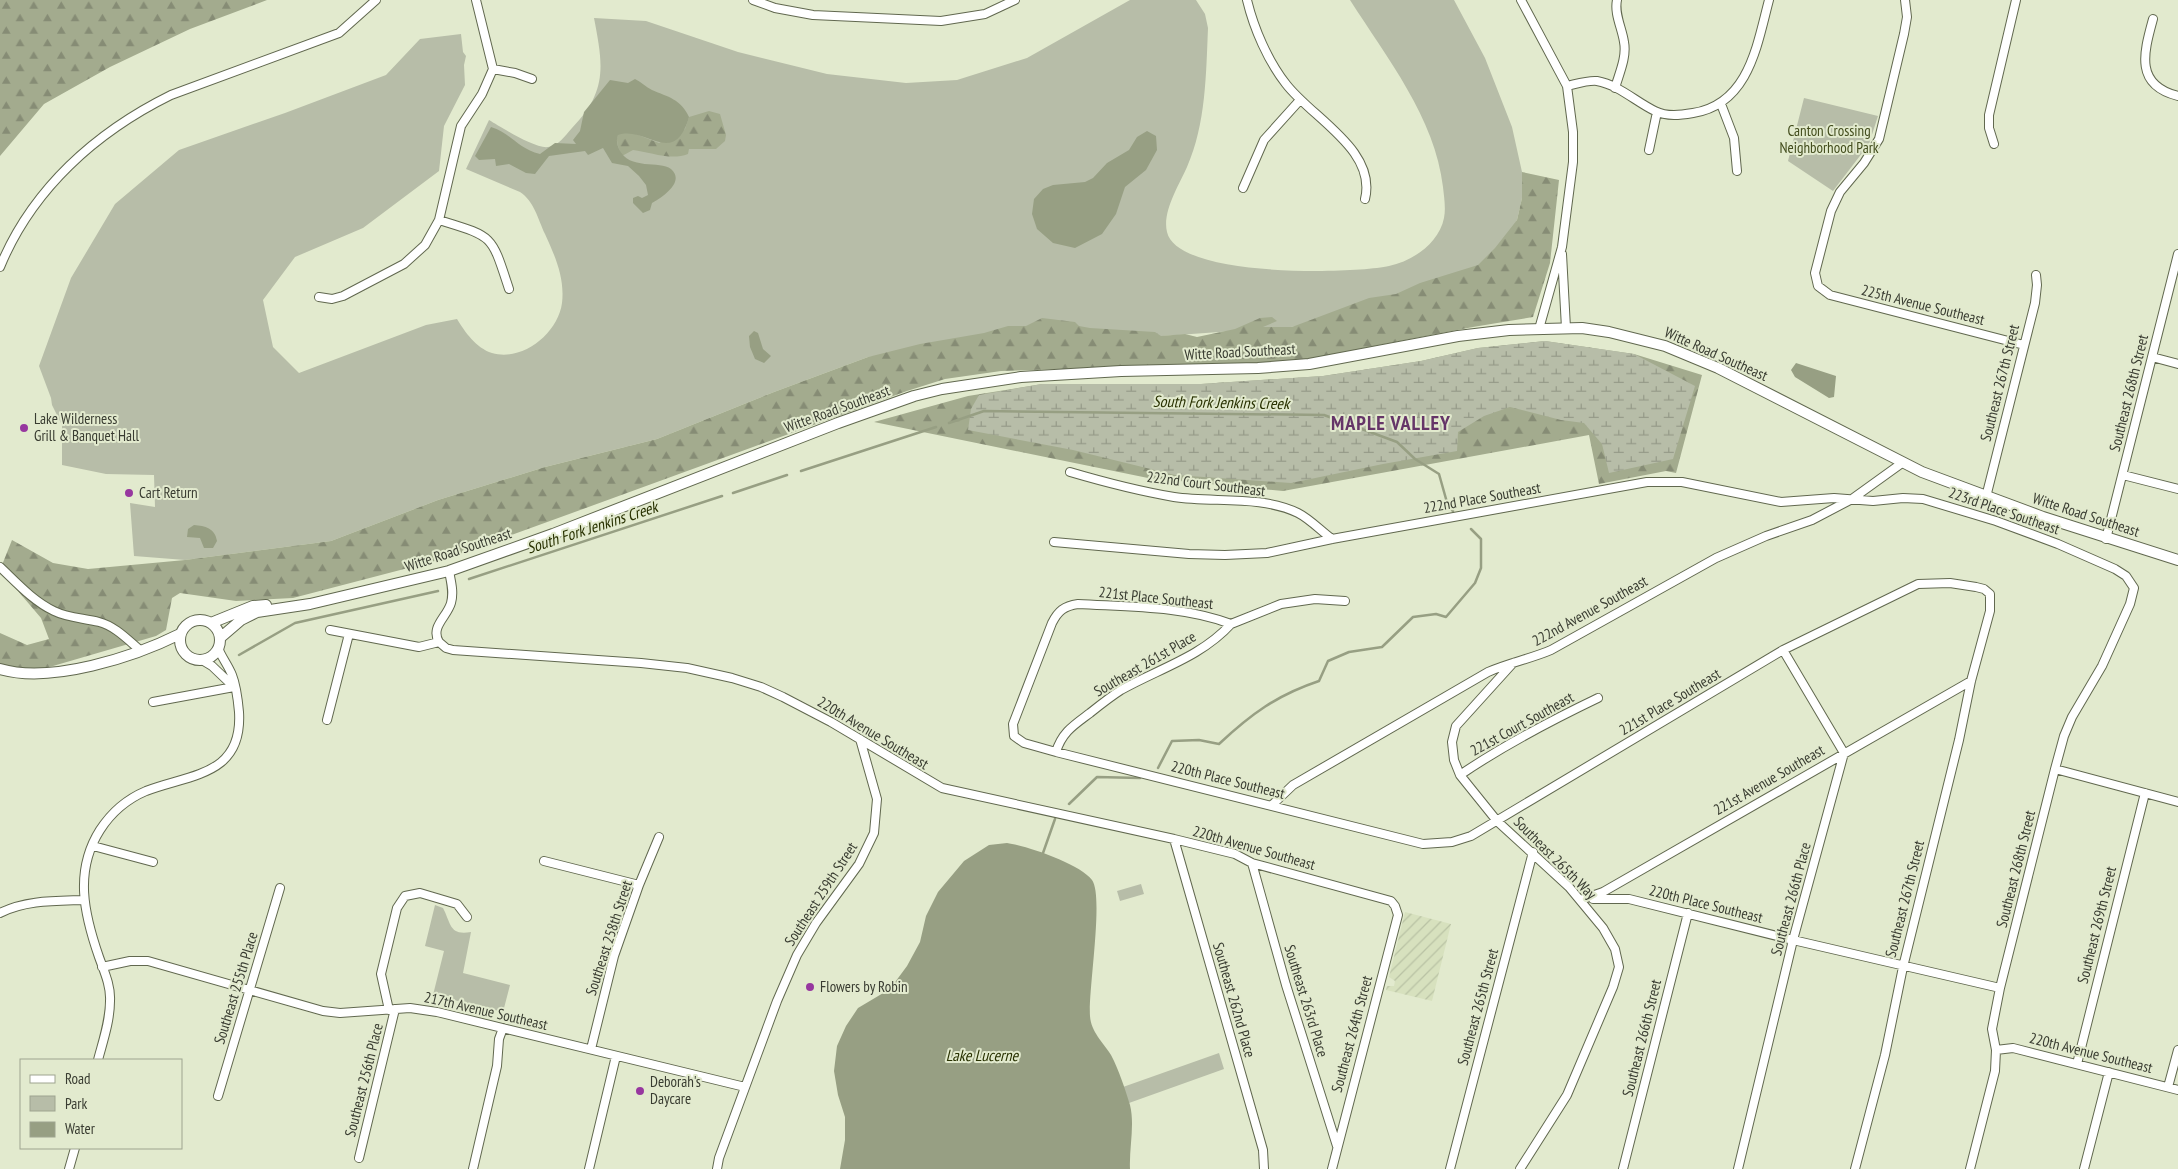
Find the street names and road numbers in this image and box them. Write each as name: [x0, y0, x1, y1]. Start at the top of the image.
street label: 225th Avenue Southeast: [1859, 280, 1987, 329]
street label: Witte Road Southeast: [1662, 322, 1771, 385]
street label: Southeast 267th Street: [1976, 322, 2023, 443]
street label: Southeast 268th Street: [2105, 332, 2152, 453]
street label: Witte Road Southeast: [1184, 339, 1296, 364]
street label: Witte Road Southeast: [781, 381, 892, 436]
street label: 222nd Court Southeast: [1146, 467, 1266, 500]
street label: 222nd Place Southeast: [1422, 478, 1542, 517]
street label: 223rd Place Southeast: [1946, 483, 2062, 538]
street label: Witte Road Southeast: [2030, 488, 2142, 541]
street label: Witte Road Southeast: [402, 523, 514, 576]
street label: 222nd Avenue Southeast: [1529, 571, 1651, 650]
street label: 221st Place Southeast: [1098, 582, 1214, 613]
street label: Southeast 261st Place: [1090, 627, 1199, 701]
street label: 221st Place Southeast: [1616, 664, 1724, 739]
street label: 221st Court Southeast: [1467, 687, 1577, 760]
street label: 220th Avenue Southeast: [814, 692, 932, 773]
street label: 221st Avenue Southeast: [1710, 740, 1828, 819]
street label: 220th Place Southeast: [1169, 756, 1287, 803]
street label: Southeast 268th Street: [1992, 808, 2039, 929]
street label: Southeast 265th Way: [1510, 812, 1601, 903]
street label: 220th Avenue Southeast: [1191, 821, 1318, 874]
street label: Southeast 259th Street: [780, 838, 861, 949]
street label: Southeast 267th Street: [1881, 838, 1928, 959]
street label: Southeast 266th Place: [1766, 840, 1815, 958]
street label: Southeast 269th Street: [2073, 864, 2120, 985]
street label: Southeast 258th Street: [581, 878, 636, 998]
street label: 220th Place Southeast: [1647, 880, 1765, 927]
street label: Southeast 255th Place: [209, 929, 262, 1046]
street label: Southeast 262nd Place: [1209, 940, 1260, 1060]
street label: Southeast 263rd Place: [1280, 942, 1333, 1059]
street label: Southeast 265th Street: [1453, 946, 1502, 1067]
street label: Southeast 264th Street: [1327, 973, 1376, 1094]
street label: Southeast 266th Street: [1618, 977, 1665, 1098]
street label: 217th Avenue Southeast: [422, 987, 550, 1034]
street label: Southeast 256th Place: [340, 1021, 387, 1139]
street label: 220th Avenue Southeast: [2027, 1028, 2155, 1077]

